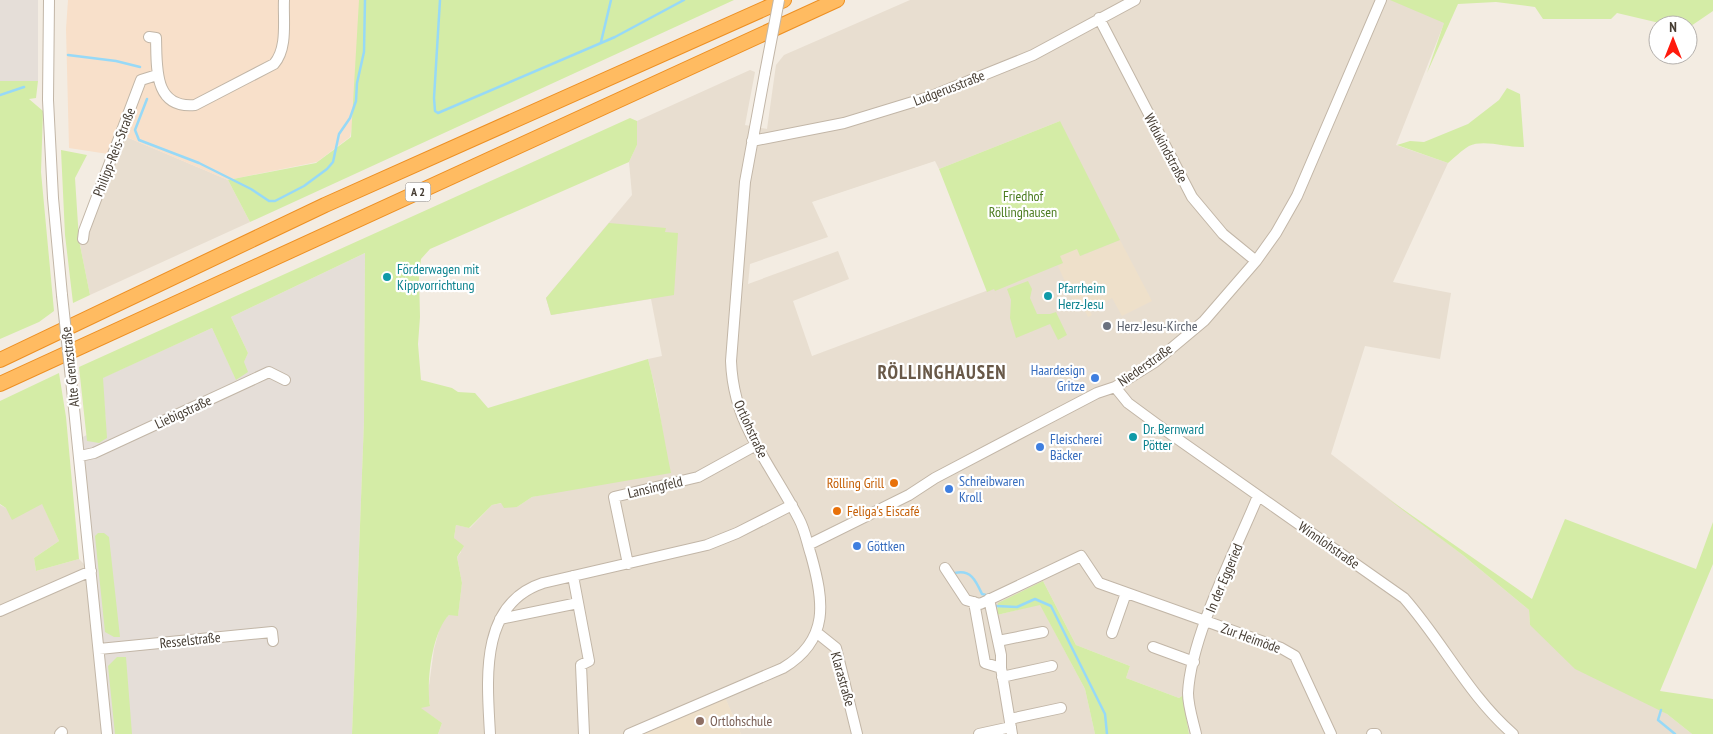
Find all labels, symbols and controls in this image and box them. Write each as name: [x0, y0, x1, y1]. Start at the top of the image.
north arrow: [1648, 15, 1698, 65]
text: N: [1669, 18, 1677, 36]
street label: Ludgerusstraße: [911, 66, 987, 110]
street label: Philipp-Reis-Straße: [89, 105, 139, 199]
street label: Widukindstraße: [1140, 110, 1192, 186]
road number: A 2: [406, 182, 430, 202]
park label: Friedhof Röllinghausen: [989, 187, 1057, 221]
place label: Förderwagen mit Kippvorrichtung: [397, 260, 479, 294]
marker: Förderwagen mit Kippvorrichtung: [381, 271, 393, 283]
place label: Pfarrheim Herz-Jesu: [1058, 279, 1105, 313]
marker: Pfarrheim Herz-Jesu: [1042, 290, 1054, 302]
place label: Herz-Jesu-Kirche: [1117, 317, 1198, 335]
marker: Herz-Jesu-Kirche: [1101, 320, 1113, 332]
street label: Alte Grenzstraße: [57, 326, 83, 408]
street label: Niederstraße: [1114, 340, 1176, 390]
district label: RÖLLINGHAUSEN: [877, 360, 1007, 384]
place label: Haardesign Gritze: [1031, 361, 1085, 395]
marker: Haardesign Gritze: [1089, 372, 1101, 384]
street label: Liebigstraße: [152, 391, 214, 433]
street label: Ortlohstraße: [730, 397, 772, 461]
place label: Dr. Bernward Pötter: [1143, 420, 1204, 454]
place label: Fleischerei Bäcker: [1050, 430, 1102, 464]
marker: Dr. Bernward Pötter: [1127, 431, 1139, 443]
marker: Fleischerei Bäcker: [1034, 441, 1046, 453]
street label: Lansingfeld: [626, 472, 684, 502]
place label: Schreibwaren Kroll: [959, 472, 1024, 506]
place label: Rölling Grill: [827, 474, 885, 492]
marker: Rölling Grill: [888, 477, 900, 489]
marker: Schreibwaren Kroll: [943, 483, 955, 495]
place label: Feliga's Eiscafé: [847, 502, 920, 520]
marker: Feliga's Eiscafé: [831, 505, 843, 517]
street label: Winnlohstraße: [1295, 517, 1363, 573]
place label: Göttken: [867, 537, 905, 555]
marker: Göttken: [851, 540, 863, 552]
street label: In der Eggeried: [1201, 541, 1247, 615]
street label: Zur Heimöde: [1219, 619, 1283, 657]
street label: Resselstraße: [159, 628, 222, 652]
street label: Klarastraße: [827, 650, 859, 709]
place label: Ortlohschule: [710, 712, 772, 730]
marker: Ortlohschule: [694, 715, 706, 727]

